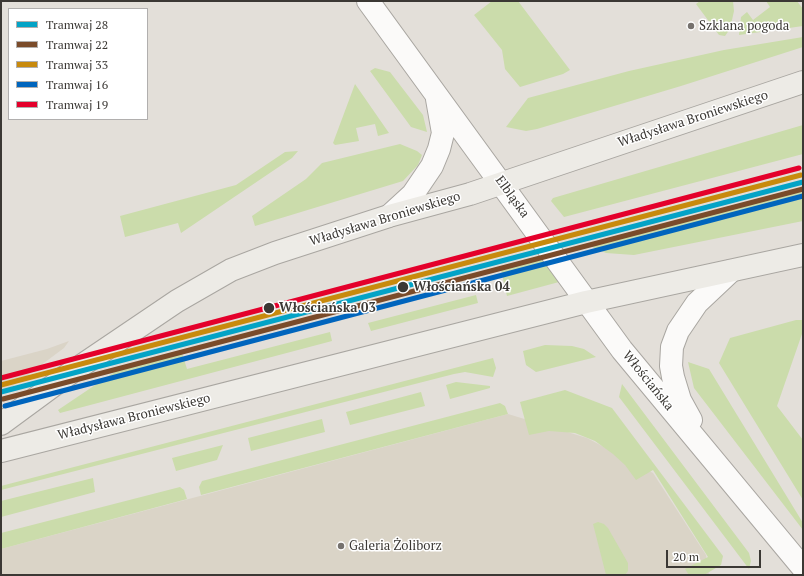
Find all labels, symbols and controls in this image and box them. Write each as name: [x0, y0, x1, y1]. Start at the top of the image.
legend: [8, 8, 148, 120]
text: Tramwaj 28: [46, 17, 108, 32]
place label: Szklana pogoda: [699, 18, 789, 34]
marker: Szklana pogoda: [686, 21, 696, 31]
text: Tramwaj 22: [46, 37, 108, 52]
text: Tramwaj 33: [46, 57, 108, 72]
text: Tramwaj 16: [46, 77, 108, 92]
street label: Władysława Broniewskiego: [616, 87, 770, 151]
text: Tramwaj 19: [46, 97, 108, 112]
street label: Elbląska: [492, 173, 532, 221]
street label: Władysława Broniewskiego: [308, 189, 462, 249]
place label: Włościańska 04: [413, 279, 510, 295]
marker: Włościańska 04: [396, 280, 410, 294]
place label: Włościańska 03: [279, 300, 376, 316]
marker: Włościańska 03: [262, 301, 276, 315]
street label: Włościańska: [619, 348, 677, 414]
street label: Władysława Broniewskiego: [56, 390, 212, 444]
place label: Galeria Żoliborz: [349, 538, 442, 554]
marker: Galeria Żoliborz: [336, 541, 346, 551]
scale bar: [668, 542, 763, 568]
text: 20 m: [673, 549, 699, 564]

